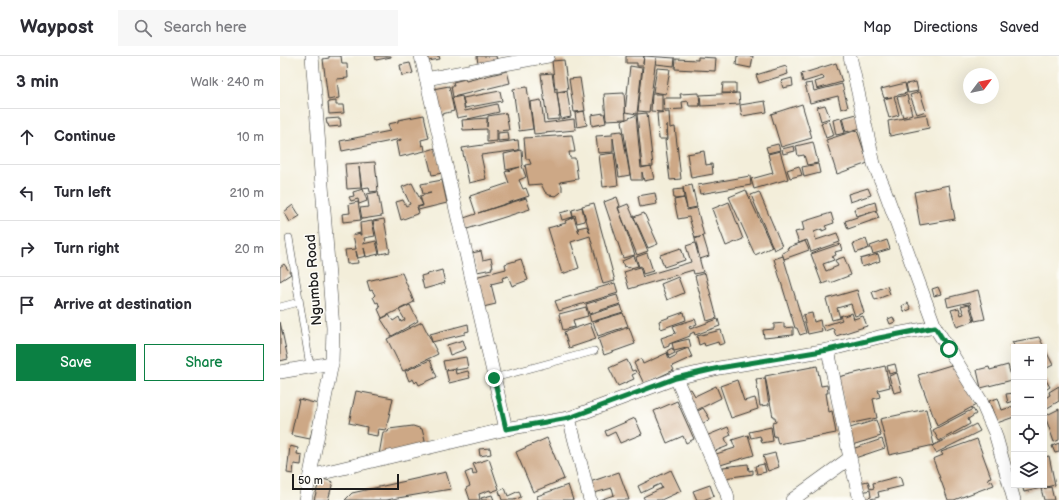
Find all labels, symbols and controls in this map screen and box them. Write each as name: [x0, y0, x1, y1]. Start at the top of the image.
search box: [118, 10, 398, 46]
text: Waypost: [20, 16, 94, 39]
icon: search: [132, 17, 154, 39]
text: Search here: [164, 18, 247, 37]
text: Map: [863, 19, 891, 36]
text: Directions: [913, 19, 978, 36]
text: Saved: [1000, 19, 1039, 36]
north arrow: [963, 68, 999, 104]
text: 3 min: [16, 72, 59, 92]
text: Walk · 240 m: [190, 74, 264, 90]
icon: ahead: [16, 126, 38, 148]
text: Continue: [54, 127, 116, 146]
text: 10 m: [237, 129, 264, 145]
icon: left: [16, 182, 38, 204]
text: Turn left: [54, 183, 111, 202]
text: 210 m: [230, 185, 264, 201]
street label: Ngumba Road: [302, 234, 325, 326]
icon: right: [16, 238, 38, 260]
text: Turn right: [54, 239, 119, 258]
text: 20 m: [234, 241, 264, 257]
icon: arrive: [16, 294, 38, 316]
text: Arrive at destination: [54, 295, 192, 314]
route start: [940, 340, 958, 358]
button: Save: [16, 344, 136, 381]
button: Share: [144, 344, 264, 381]
map controls: [1011, 344, 1047, 488]
button: +: [1011, 344, 1047, 380]
route end: [485, 369, 503, 387]
button: −: [1011, 380, 1047, 416]
button: locate: [1011, 416, 1047, 452]
button: layers: [1011, 452, 1047, 488]
scale bar: [292, 472, 399, 491]
text: 50 m: [298, 474, 323, 487]

